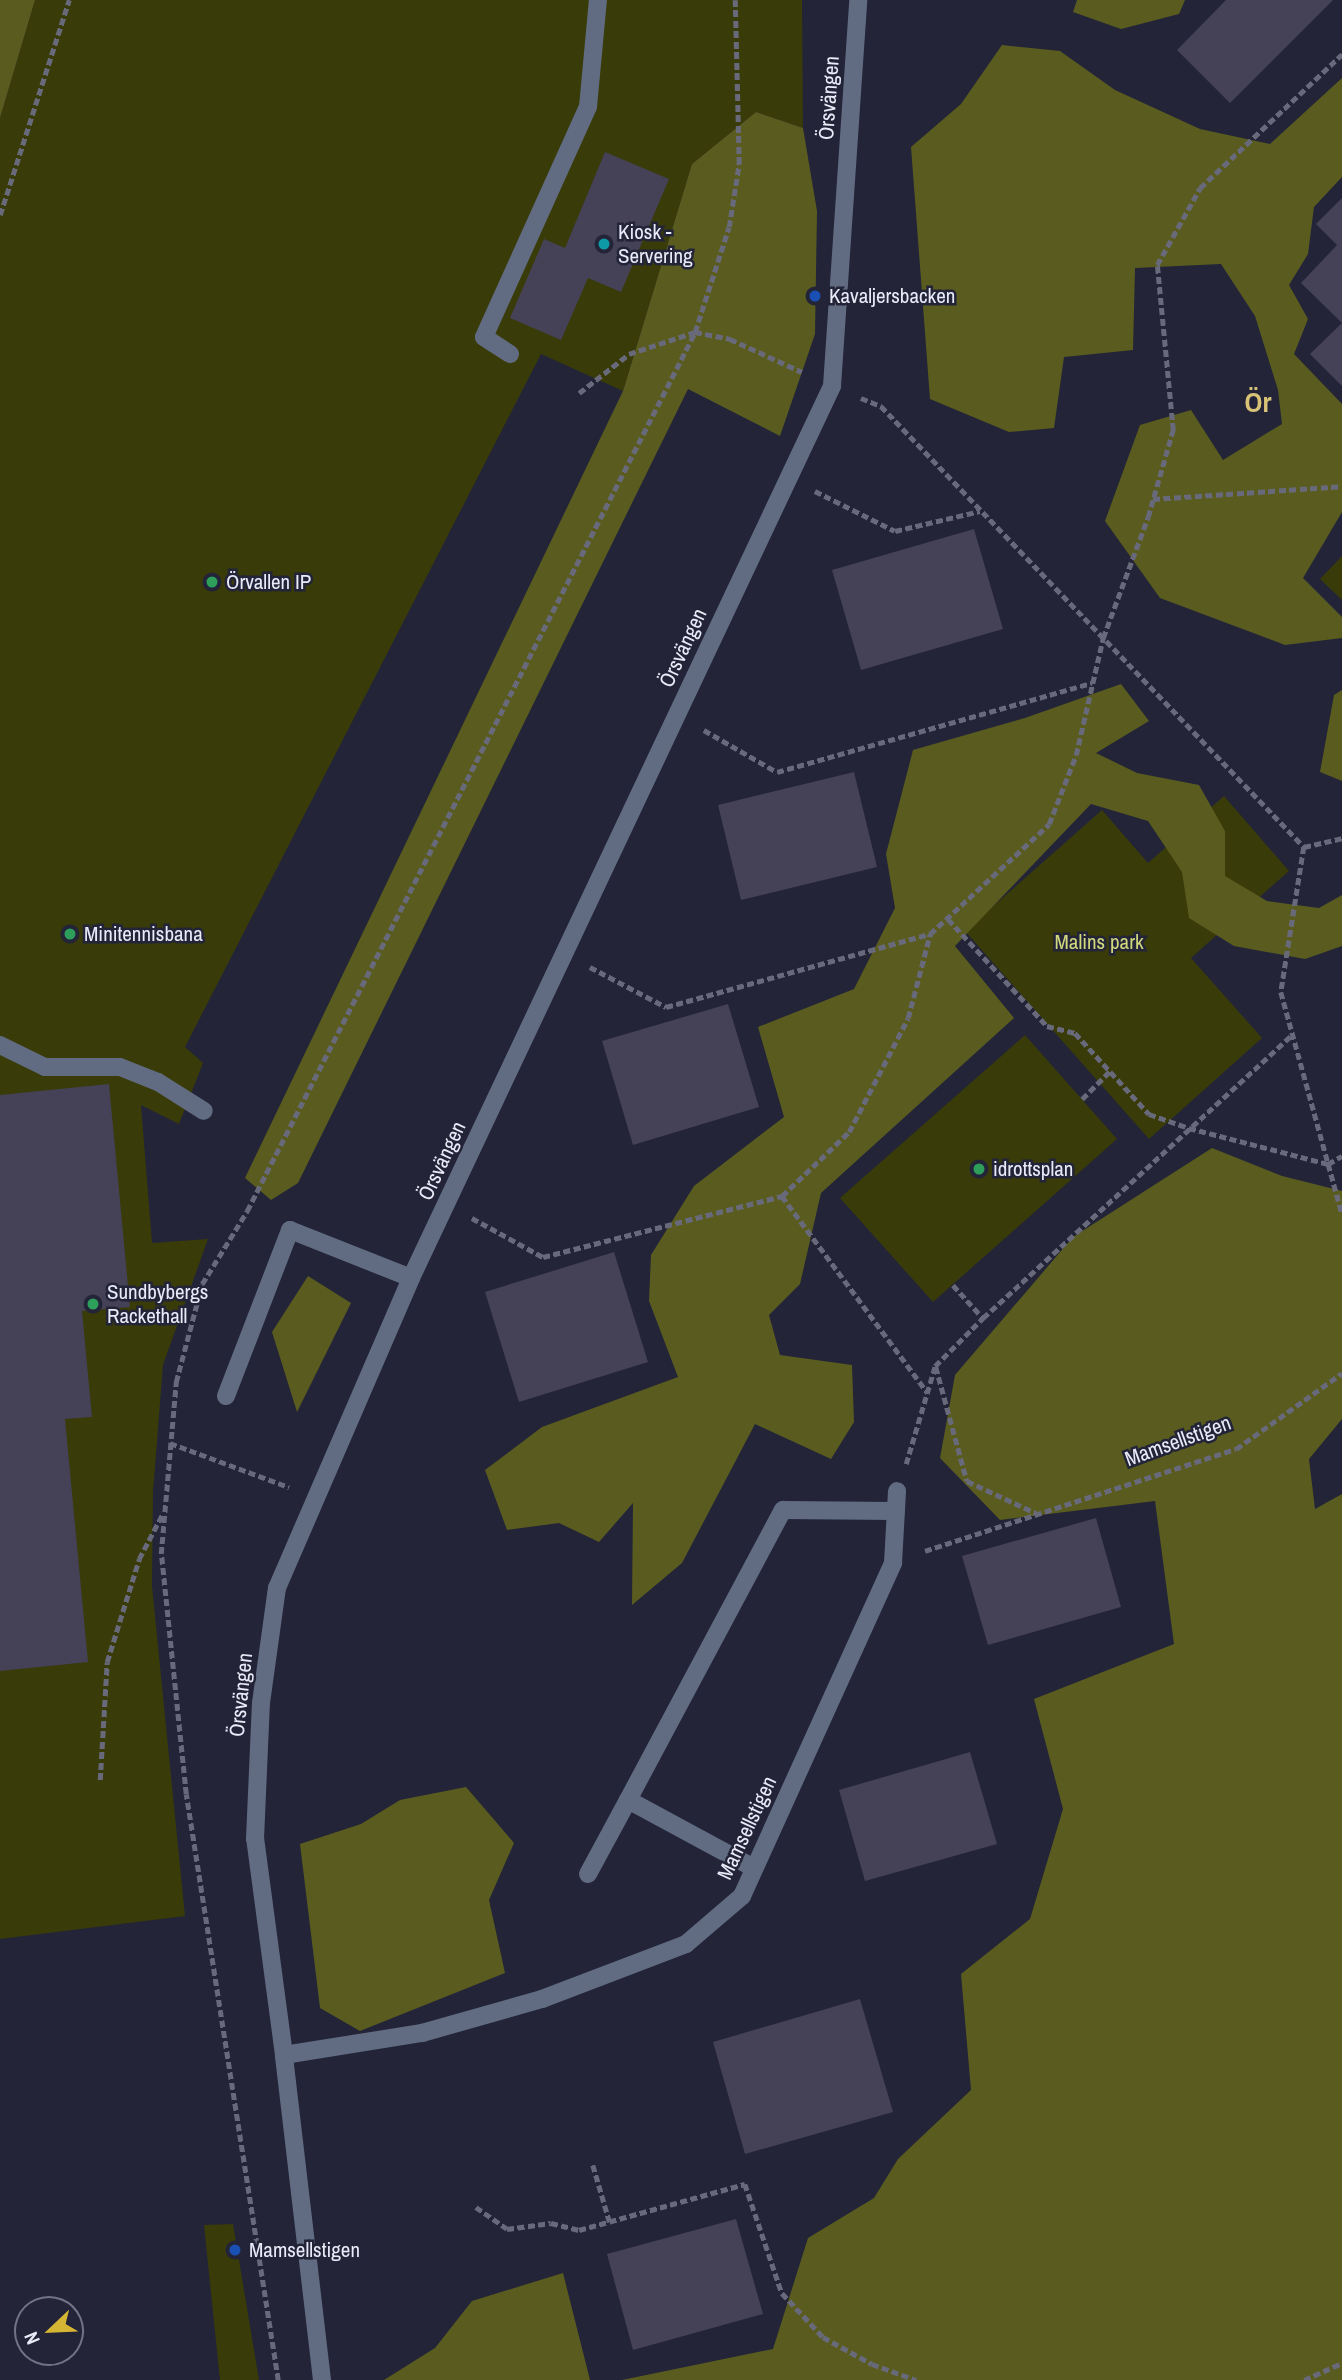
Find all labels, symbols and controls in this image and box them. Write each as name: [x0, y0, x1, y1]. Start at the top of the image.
street label: Örsvängen: [813, 55, 845, 141]
place label: Kiosk - Servering: [618, 219, 693, 269]
marker: Kiosk - Servering: [596, 236, 612, 252]
place label: Kavaljersbacken: [829, 283, 955, 309]
marker: Kavaljersbacken: [807, 288, 823, 304]
district label: Ör: [1245, 385, 1271, 419]
place label: Örvallen IP: [226, 569, 311, 595]
marker: Örvallen IP: [204, 574, 220, 590]
street label: Örsvängen: [654, 605, 712, 691]
place label: Minitennisbana: [84, 921, 203, 947]
marker: Minitennisbana: [62, 926, 78, 942]
park label: Malins park: [1055, 929, 1143, 955]
street label: Örsvängen: [413, 1118, 471, 1204]
place label: idrottsplan: [993, 1156, 1073, 1182]
marker: idrottsplan: [971, 1161, 987, 1177]
place label: Sundbybergs Rackethall: [107, 1279, 208, 1329]
marker: Sundbybergs Rackethall: [85, 1296, 101, 1312]
street label: Mamsellstigen: [1122, 1410, 1234, 1472]
street label: Örsvängen: [224, 1652, 258, 1738]
street label: Mamsellstigen: [712, 1772, 782, 1884]
place label: Mamsellstigen: [249, 2237, 360, 2263]
marker: Mamsellstigen: [227, 2242, 243, 2258]
north arrow: [14, 2296, 84, 2366]
text: N: [17, 2328, 46, 2349]

